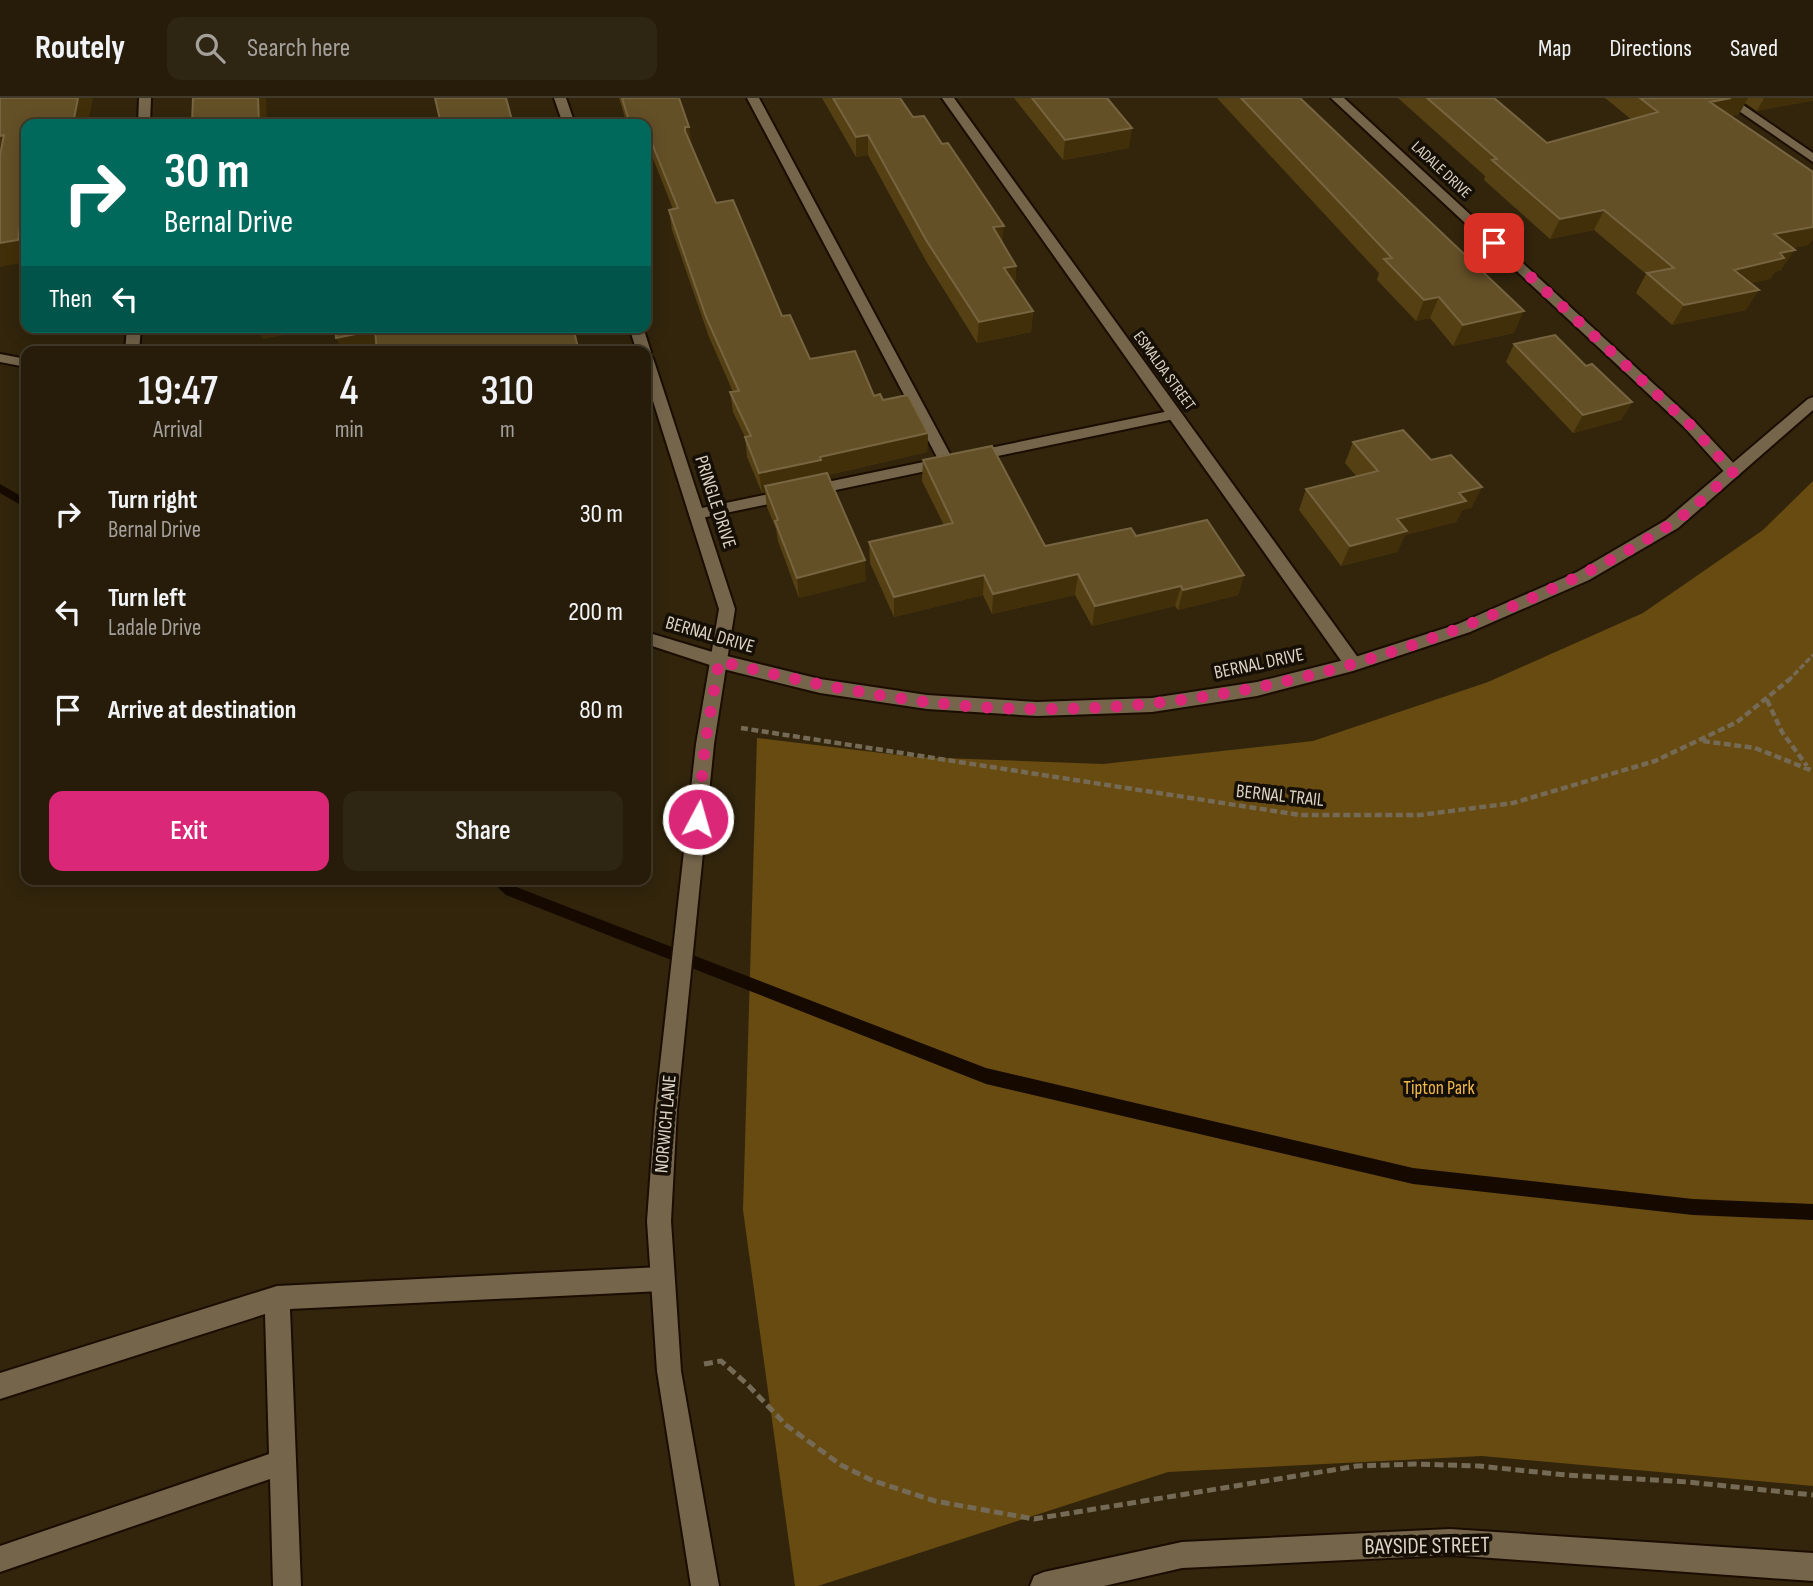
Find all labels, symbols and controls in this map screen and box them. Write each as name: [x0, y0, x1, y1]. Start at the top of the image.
search box: [167, 17, 657, 80]
text: Routely: [35, 28, 125, 68]
icon: search: [191, 29, 229, 67]
text: Search here: [247, 33, 350, 64]
text: Map: [1538, 34, 1571, 63]
text: Directions: [1609, 34, 1692, 63]
text: Saved: [1730, 34, 1778, 63]
street label: LADALE DRIVE: [1407, 138, 1475, 202]
text: 30 m: [164, 143, 249, 202]
icon: right: [49, 147, 140, 238]
text: Bernal Drive: [164, 203, 293, 242]
pin: [1464, 213, 1524, 273]
icon: arrive: [1475, 224, 1513, 262]
icon: left: [106, 280, 144, 318]
text: Then: [49, 284, 92, 315]
street label: ESMALDA STREET: [1129, 328, 1199, 415]
text: 19:47: [138, 366, 218, 417]
text: 4: [340, 366, 359, 417]
text: 310: [481, 366, 534, 417]
text: Arrival: [153, 416, 203, 444]
text: min: [335, 416, 364, 444]
text: m: [500, 416, 515, 444]
street label: PRINGLE DRIVE: [689, 453, 741, 551]
text: Turn right: [108, 485, 197, 516]
icon: right: [49, 495, 87, 533]
text: 30 m: [580, 499, 623, 530]
text: Bernal Drive: [108, 516, 201, 544]
text: Turn left: [108, 583, 186, 614]
icon: left: [49, 593, 87, 631]
text: 200 m: [568, 597, 623, 628]
street label: BERNAL DRIVE: [663, 611, 757, 659]
text: Ladale Drive: [108, 614, 201, 642]
street label: BERNAL DRIVE: [1212, 643, 1306, 685]
icon: arrive: [49, 691, 87, 729]
text: Arrive at destination: [108, 695, 296, 726]
text: 80 m: [579, 695, 623, 726]
street label: BERNAL TRAIL: [1235, 780, 1325, 812]
position arrow: [661, 782, 735, 856]
button: Exit: [49, 791, 329, 871]
button: Share: [343, 791, 623, 871]
street label: NORWICH LANE: [650, 1074, 682, 1174]
park label: Tipton Park: [1403, 1077, 1476, 1100]
street label: BAYSIDE STREET: [1364, 1531, 1490, 1561]

